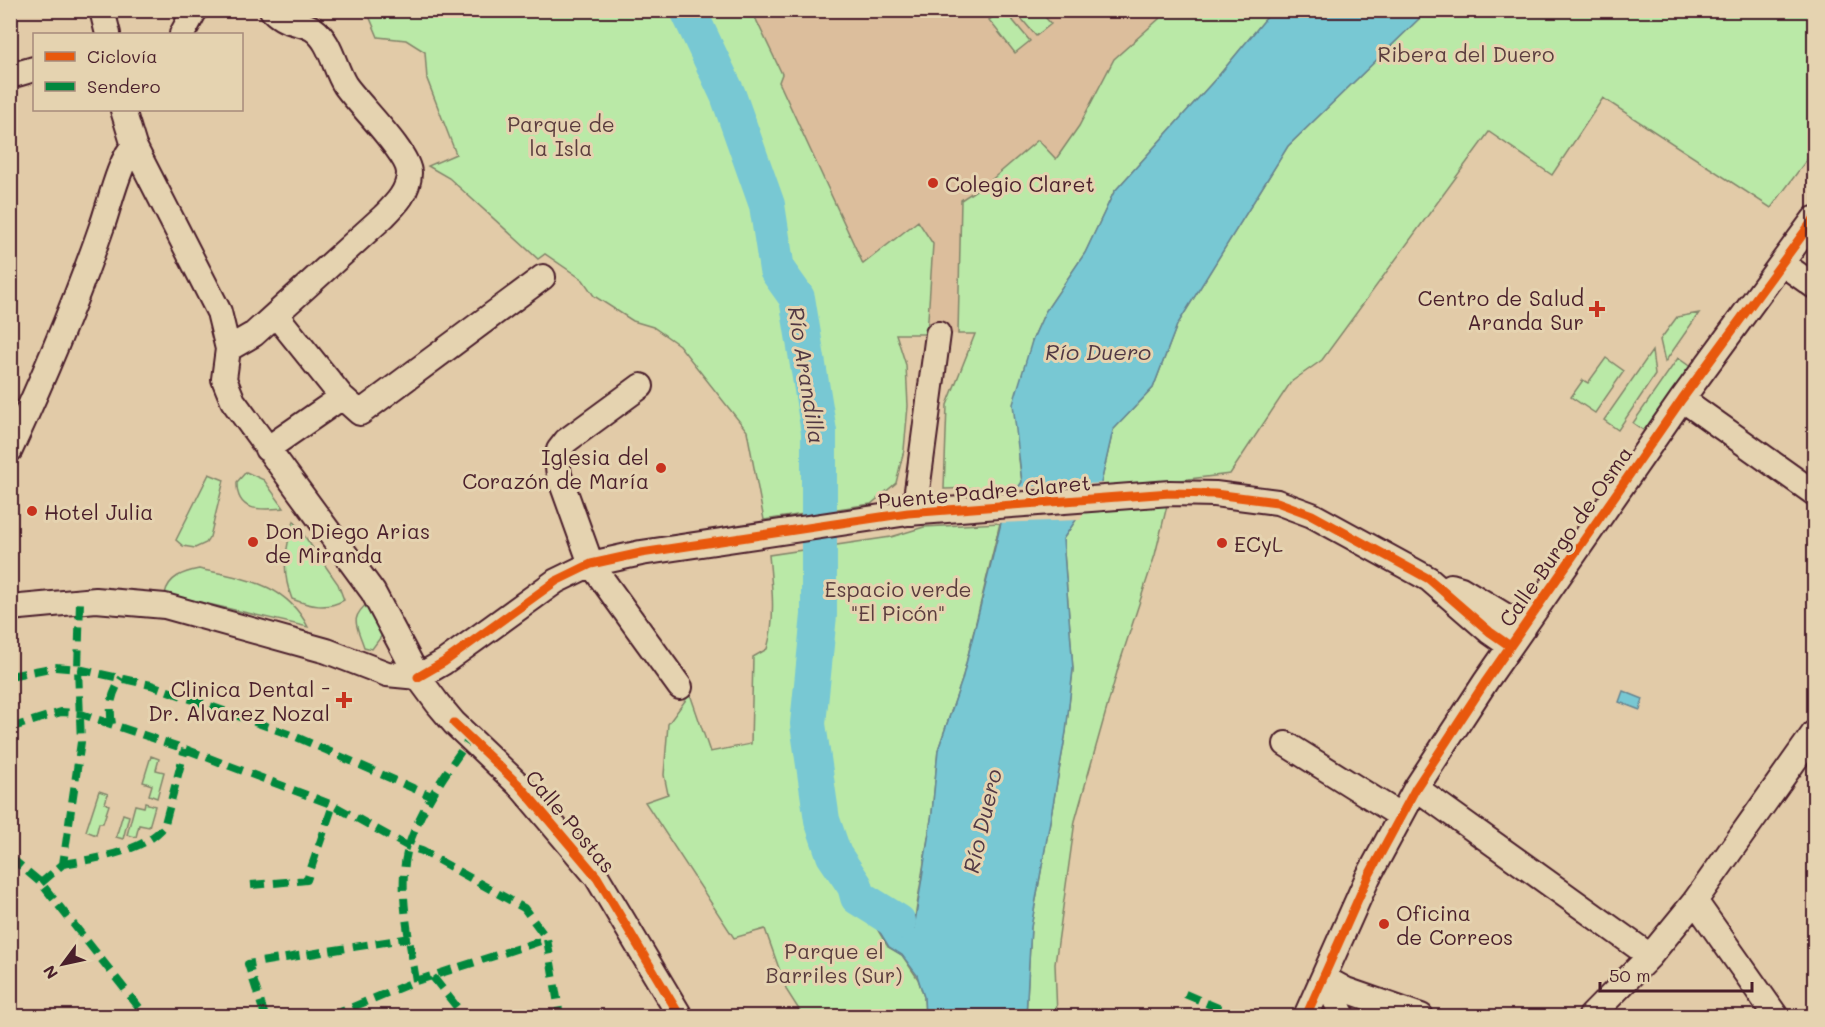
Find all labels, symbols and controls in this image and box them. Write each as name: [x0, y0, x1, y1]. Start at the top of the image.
legend: [33, 33, 243, 111]
park label: Ribera del Duero: [1378, 40, 1554, 67]
text: Ciclovía: [87, 44, 158, 68]
text: Sendero: [87, 74, 161, 98]
park label: Parque de la Isla: [507, 110, 615, 161]
place label: Colegio Claret: [945, 170, 1095, 197]
marker: Colegio Claret: [926, 176, 940, 190]
place label: Centro de Salud Aranda Sur: [1417, 284, 1584, 335]
marker: Centro de Salud Aranda Sur: [1588, 300, 1606, 318]
water label: Río Arandilla: [782, 304, 832, 446]
water label: Río Duero: [1045, 337, 1151, 366]
street label: Calle Burgo de Osma: [1492, 440, 1638, 632]
place label: Iglesia del Corazón de María: [462, 443, 649, 494]
marker: Iglesia del Corazón de María: [654, 461, 668, 475]
street label: Puente Padre Claret: [876, 468, 1092, 514]
place label: Hotel Julia: [44, 498, 153, 525]
marker: Hotel Julia: [25, 504, 39, 518]
place label: Don Diego Arias de Miranda: [265, 517, 430, 568]
place label: ECyL: [1234, 530, 1283, 557]
marker: Don Diego Arias de Miranda: [246, 535, 260, 549]
marker: ECyL: [1215, 536, 1229, 550]
park label: Espacio verde "El Picón": [824, 575, 972, 626]
place label: Clinica Dental - Dr. Alvarez Nozal: [148, 675, 330, 726]
marker: Clinica Dental - Dr. Alvarez Nozal: [335, 691, 353, 709]
street label: Calle Postas: [520, 764, 622, 878]
water label: Río Duero: [956, 766, 1008, 876]
place label: Oficina de Correos: [1396, 899, 1513, 950]
marker: Oficina de Correos: [1377, 917, 1391, 931]
north arrow: [33, 934, 93, 994]
park label: Parque el Barriles (Sur): [766, 937, 902, 988]
scale bar: [1600, 955, 1752, 993]
text: N: [38, 962, 62, 983]
text: 50 m: [1609, 963, 1651, 987]

